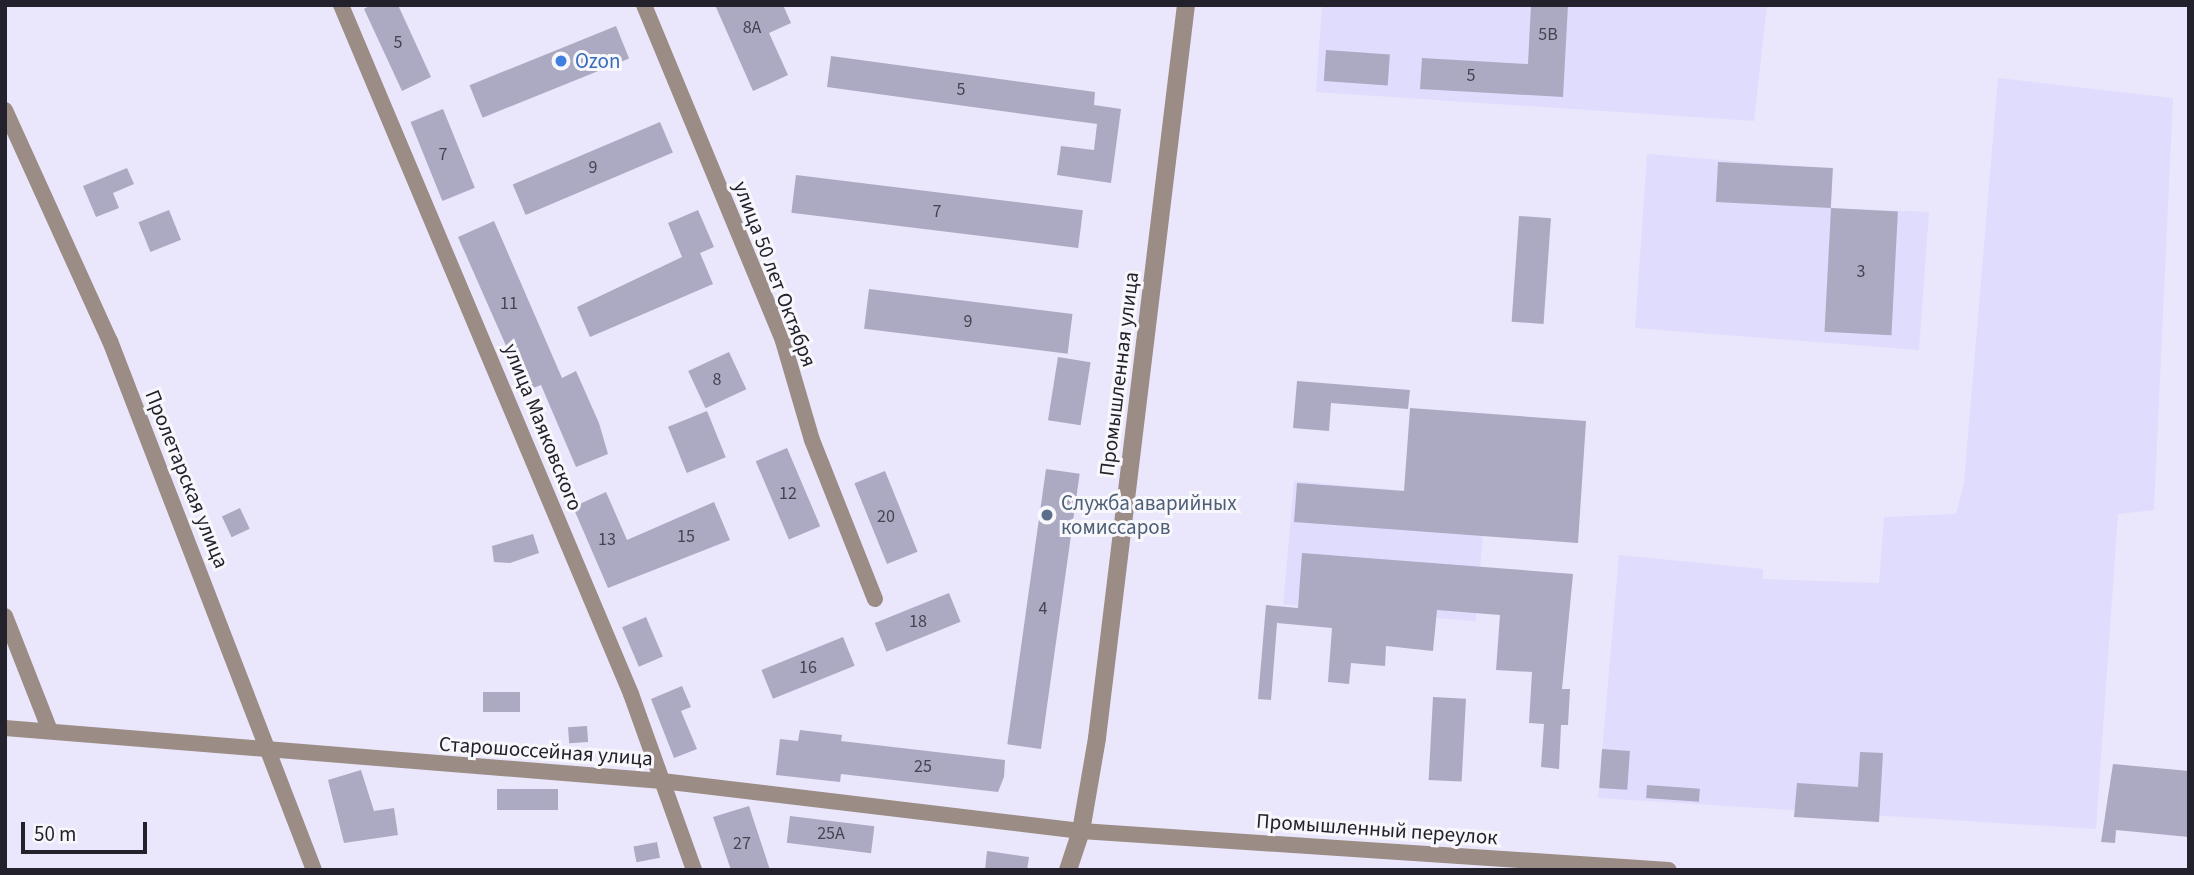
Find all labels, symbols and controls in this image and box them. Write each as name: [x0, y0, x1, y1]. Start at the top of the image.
house number: 8А: [743, 17, 761, 39]
house number: 5В: [1538, 24, 1558, 46]
house number: 5: [394, 32, 402, 54]
place label: Ozon: [575, 48, 620, 74]
marker: Ozon: [553, 53, 569, 69]
house number: 5: [1467, 65, 1475, 87]
house number: 5: [957, 79, 965, 101]
house number: 7: [439, 144, 447, 166]
house number: 9: [589, 157, 597, 179]
street label: улица 50 лет Октября: [728, 178, 822, 370]
house number: 7: [933, 201, 941, 223]
house number: 3: [1857, 261, 1865, 283]
street label: Промышленная улица: [1094, 270, 1144, 478]
house number: 11: [500, 293, 518, 315]
house number: 9: [964, 311, 972, 333]
street label: улица Маяковского: [498, 340, 588, 514]
house number: 8: [713, 369, 721, 391]
street label: Пролетарская улица: [140, 386, 234, 572]
house number: 12: [779, 483, 797, 505]
place label: Служба аварийных комиссаров: [1061, 490, 1237, 540]
house number: 20: [877, 506, 895, 528]
marker: Служба аварийных комиссаров: [1039, 507, 1055, 523]
house number: 15: [677, 526, 695, 548]
house number: 13: [598, 529, 616, 551]
house number: 4: [1039, 598, 1047, 620]
house number: 18: [909, 611, 927, 633]
house number: 16: [799, 657, 817, 679]
street label: Старошоссейная улица: [438, 731, 654, 771]
house number: 25: [914, 756, 932, 778]
scale bar: [24, 808, 150, 852]
street label: Промышленный переулок: [1255, 808, 1499, 850]
text: 50 m: [34, 819, 76, 849]
house number: 25А: [817, 823, 845, 845]
house number: 27: [733, 833, 751, 855]

